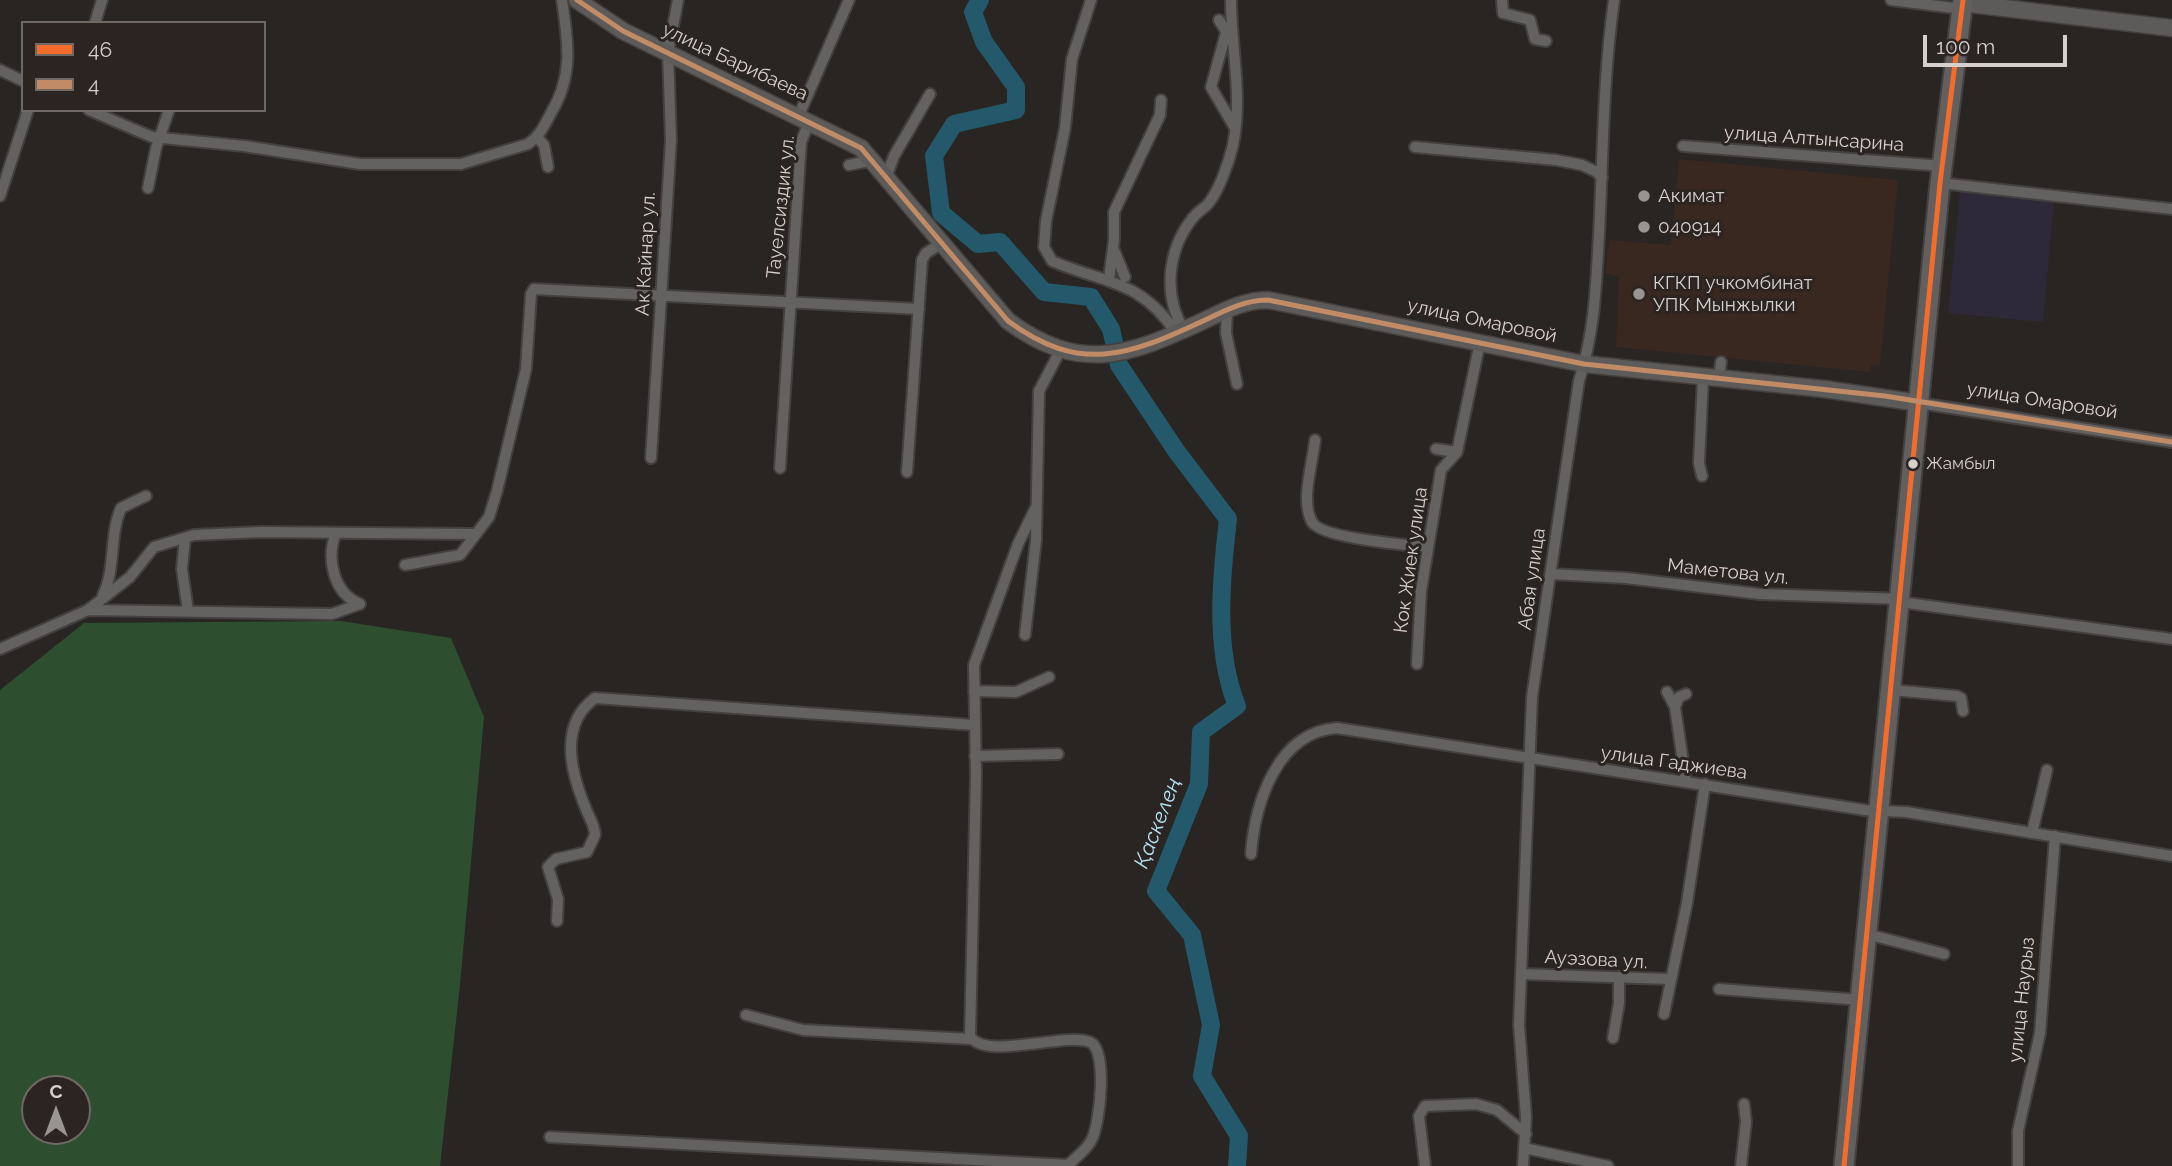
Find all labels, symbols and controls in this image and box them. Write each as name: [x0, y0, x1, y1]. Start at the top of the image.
street label: улица Барибаева: [659, 18, 811, 106]
legend: [21, 21, 266, 112]
scale bar: [1927, 21, 2070, 65]
text: 100 m: [1936, 34, 1995, 59]
text: 46: [88, 37, 112, 62]
text: 4: [88, 72, 99, 97]
street label: улица Алтынсарина: [1723, 121, 1905, 157]
street label: Тауелсиздик ул.: [762, 134, 800, 280]
place label: Акимат: [1658, 185, 1725, 207]
marker: Акимат: [1636, 188, 1652, 204]
street label: Ак Кайнар ул.: [631, 192, 661, 316]
place label: 040914: [1658, 216, 1721, 238]
marker: 040914: [1636, 219, 1652, 235]
place label: КГКП учкомбинат УПК Мынжылки: [1653, 272, 1813, 316]
marker: КГКП учкомбинат УПК Мынжылки: [1631, 286, 1647, 302]
street label: улица Омаровой: [1405, 294, 1559, 348]
street label: улица Омаровой: [1965, 378, 2119, 424]
place label: Жамбыл: [1926, 454, 1995, 474]
marker: Жамбыл: [1906, 457, 1920, 471]
street label: Кок Жиек улица: [1389, 486, 1433, 634]
street label: Абая улица: [1514, 526, 1550, 632]
street label: Маметова ул.: [1666, 554, 1790, 590]
street label: улица Гаджиева: [1599, 741, 1749, 785]
water label: Қаскелең: [1129, 774, 1187, 872]
street label: улица Наурыз: [2004, 936, 2040, 1064]
street label: Ауэзова ул.: [1544, 946, 1648, 974]
north arrow: [21, 1075, 91, 1145]
text: С: [49, 1080, 63, 1102]

